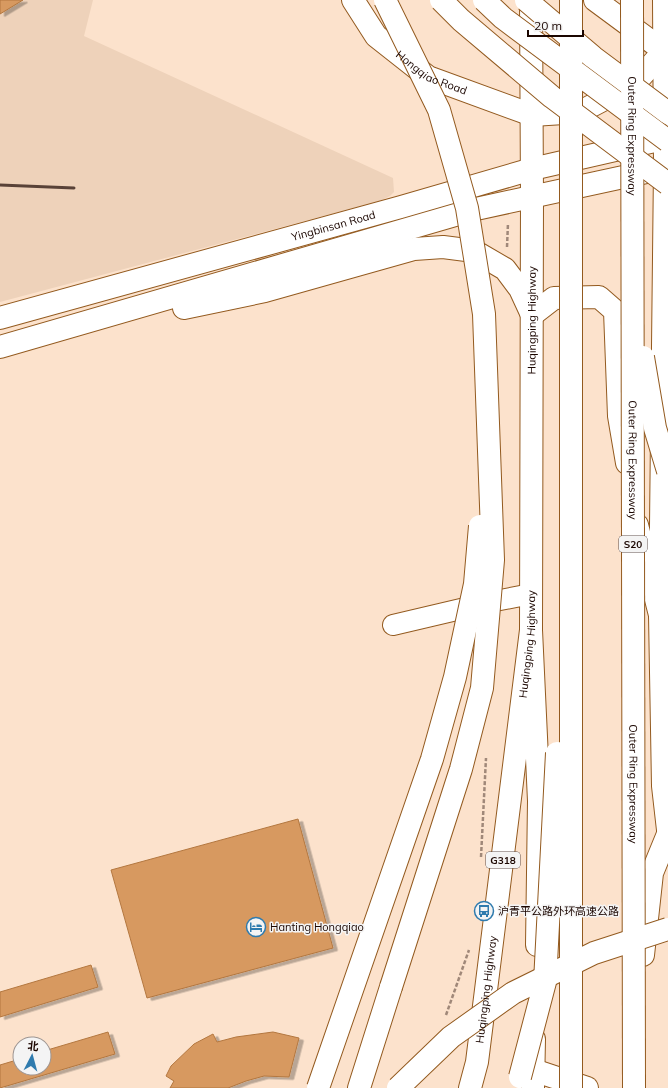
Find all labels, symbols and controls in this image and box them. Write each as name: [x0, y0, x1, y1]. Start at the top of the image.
scale bar: [528, 12, 583, 38]
text: 20 m: [534, 18, 562, 33]
street label: Hongqiao Road: [393, 47, 469, 98]
street label: Outer Ring Expressway: [625, 76, 639, 196]
street label: Yingbinsan Road: [289, 207, 377, 244]
street label: Huqingping Highway: [525, 266, 539, 374]
street label: Outer Ring Expressway: [626, 400, 640, 520]
road number: S20: [619, 536, 647, 552]
street label: Huqingping Highway: [516, 590, 538, 699]
street label: Outer Ring Expressway: [626, 724, 641, 844]
road number: G318: [486, 852, 520, 868]
bus stop icon: 沪青平公路外环高速公路: [473, 900, 495, 922]
place label: 沪青平公路外环高速公路: [498, 904, 619, 918]
hotel icon: Hanting Hongqiao: [245, 916, 267, 938]
place label: Hanting Hongqiao: [270, 920, 364, 934]
street label: Huqingping Highway: [472, 935, 500, 1044]
north arrow: [12, 1036, 52, 1076]
text: 北: [27, 1039, 39, 1054]

